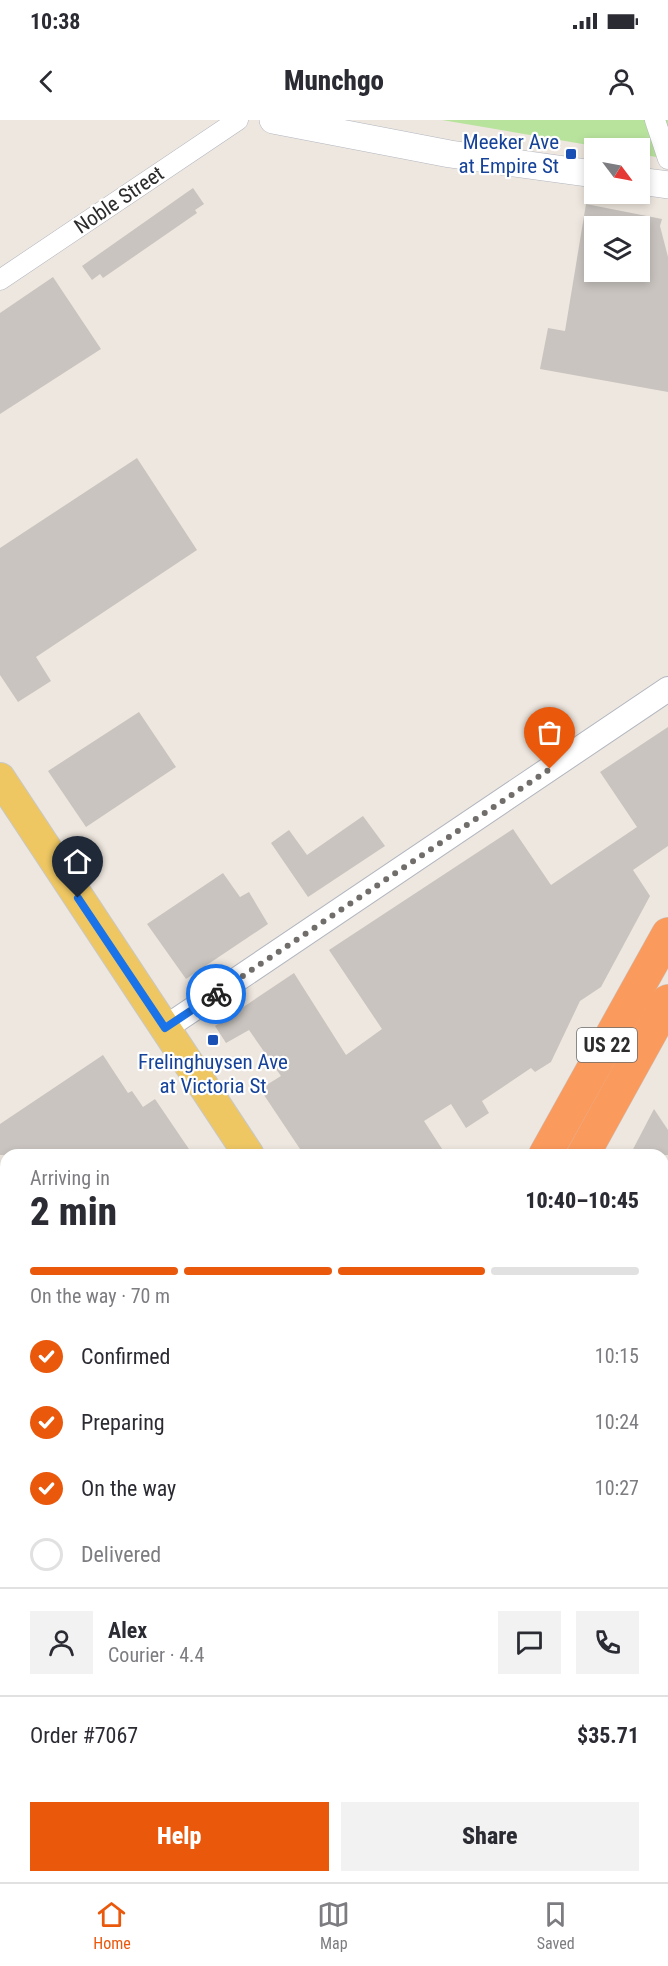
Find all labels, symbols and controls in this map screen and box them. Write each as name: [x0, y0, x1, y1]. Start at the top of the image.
text: 10:38: [30, 9, 81, 34]
icon: back: [30, 65, 63, 98]
text: Munchgo: [284, 65, 384, 97]
icon: person: [605, 65, 638, 98]
place label: Meeker Ave at Empire St: [459, 130, 559, 178]
north arrow: [584, 138, 650, 204]
map controls: [584, 138, 650, 282]
marker: Meeker Ave at Empire St: [564, 147, 578, 161]
street label: Noble Street: [70, 161, 168, 239]
button: layers: [584, 216, 650, 282]
pin: [524, 707, 575, 769]
icon: bag: [533, 716, 566, 749]
pin: [52, 836, 103, 898]
icon: home: [61, 845, 94, 878]
courier: [186, 964, 246, 1024]
icon: bike: [200, 978, 233, 1011]
road number: US 22: [577, 1028, 637, 1062]
marker: Frelinghuysen Ave at Victoria St: [206, 1033, 220, 1047]
place label: Frelinghuysen Ave at Victoria St: [138, 1050, 288, 1098]
text: Arriving in: [30, 1166, 110, 1190]
text: 10:40–10:45: [525, 1188, 639, 1213]
text: 2 min: [30, 1189, 117, 1235]
text: On the way · 70 m: [30, 1284, 170, 1308]
icon: check: [30, 1340, 63, 1373]
text: Confirmed: [81, 1344, 170, 1369]
text: 10:15: [595, 1344, 639, 1368]
icon: check: [30, 1406, 63, 1439]
text: Preparing: [81, 1410, 165, 1435]
text: 10:24: [595, 1410, 639, 1434]
icon: check: [30, 1472, 63, 1505]
text: On the way: [81, 1476, 176, 1501]
text: 10:27: [595, 1476, 639, 1500]
text: Delivered: [81, 1542, 161, 1567]
button: person: [30, 1611, 93, 1674]
button: chat: [498, 1611, 561, 1674]
button: phone: [576, 1611, 639, 1674]
text: Alex: [108, 1618, 147, 1643]
text: Courier · 4.4: [108, 1643, 204, 1667]
text: Order #7067: [30, 1723, 138, 1748]
text: $35.71: [577, 1723, 639, 1748]
button: Help: [30, 1802, 329, 1871]
button: Share: [341, 1802, 639, 1871]
tab: Home: [93, 1898, 131, 1953]
tab: Map: [317, 1898, 350, 1953]
tab: Saved: [537, 1898, 575, 1953]

